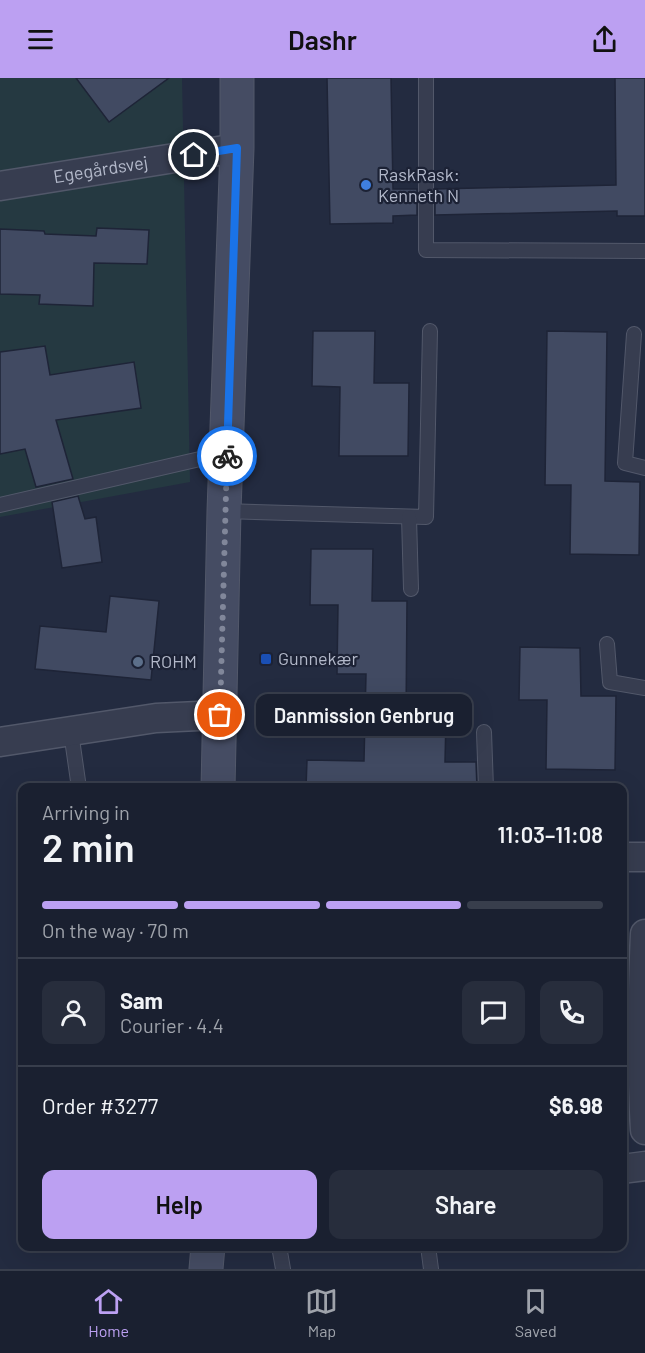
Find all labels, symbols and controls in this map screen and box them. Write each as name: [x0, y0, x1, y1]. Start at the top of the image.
icon: menu: [24, 23, 57, 56]
text: Dashr: [288, 23, 357, 55]
icon: share: [588, 23, 621, 56]
pin: [168, 129, 219, 180]
icon: home: [177, 138, 210, 171]
street label: Egegårdsvej: [52, 150, 150, 187]
place label: RaskRask: Kenneth N: [378, 163, 460, 206]
marker: RaskRask: Kenneth N: [359, 178, 373, 192]
courier: [197, 426, 257, 486]
icon: bike: [211, 440, 244, 473]
place label: Gunnekær: [278, 647, 358, 669]
place label: ROHM: [150, 650, 197, 672]
marker: Gunnekær: [259, 652, 273, 666]
marker: ROHM: [131, 655, 145, 669]
pin: [194, 689, 245, 740]
callout: Danmission Genbrug: [256, 694, 472, 736]
icon: bag: [203, 698, 236, 731]
text: Danmission Genbrug: [274, 703, 454, 727]
text: Arriving in: [42, 800, 130, 824]
text: 11:03–11:08: [497, 821, 603, 847]
text: 2 min: [42, 823, 135, 870]
text: On the way · 70 m: [42, 918, 189, 942]
button: person: [42, 981, 105, 1044]
button: chat: [462, 981, 525, 1044]
button: phone: [540, 981, 603, 1044]
text: Sam: [120, 987, 163, 1013]
text: Courier · 4.4: [120, 1013, 224, 1037]
text: Order #3277: [42, 1092, 158, 1118]
text: $6.98: [549, 1092, 603, 1118]
button: Help: [42, 1170, 317, 1239]
button: Share: [329, 1170, 603, 1239]
tab: Home: [88, 1285, 129, 1340]
tab: Map: [305, 1285, 338, 1340]
tab: Saved: [515, 1285, 557, 1340]

